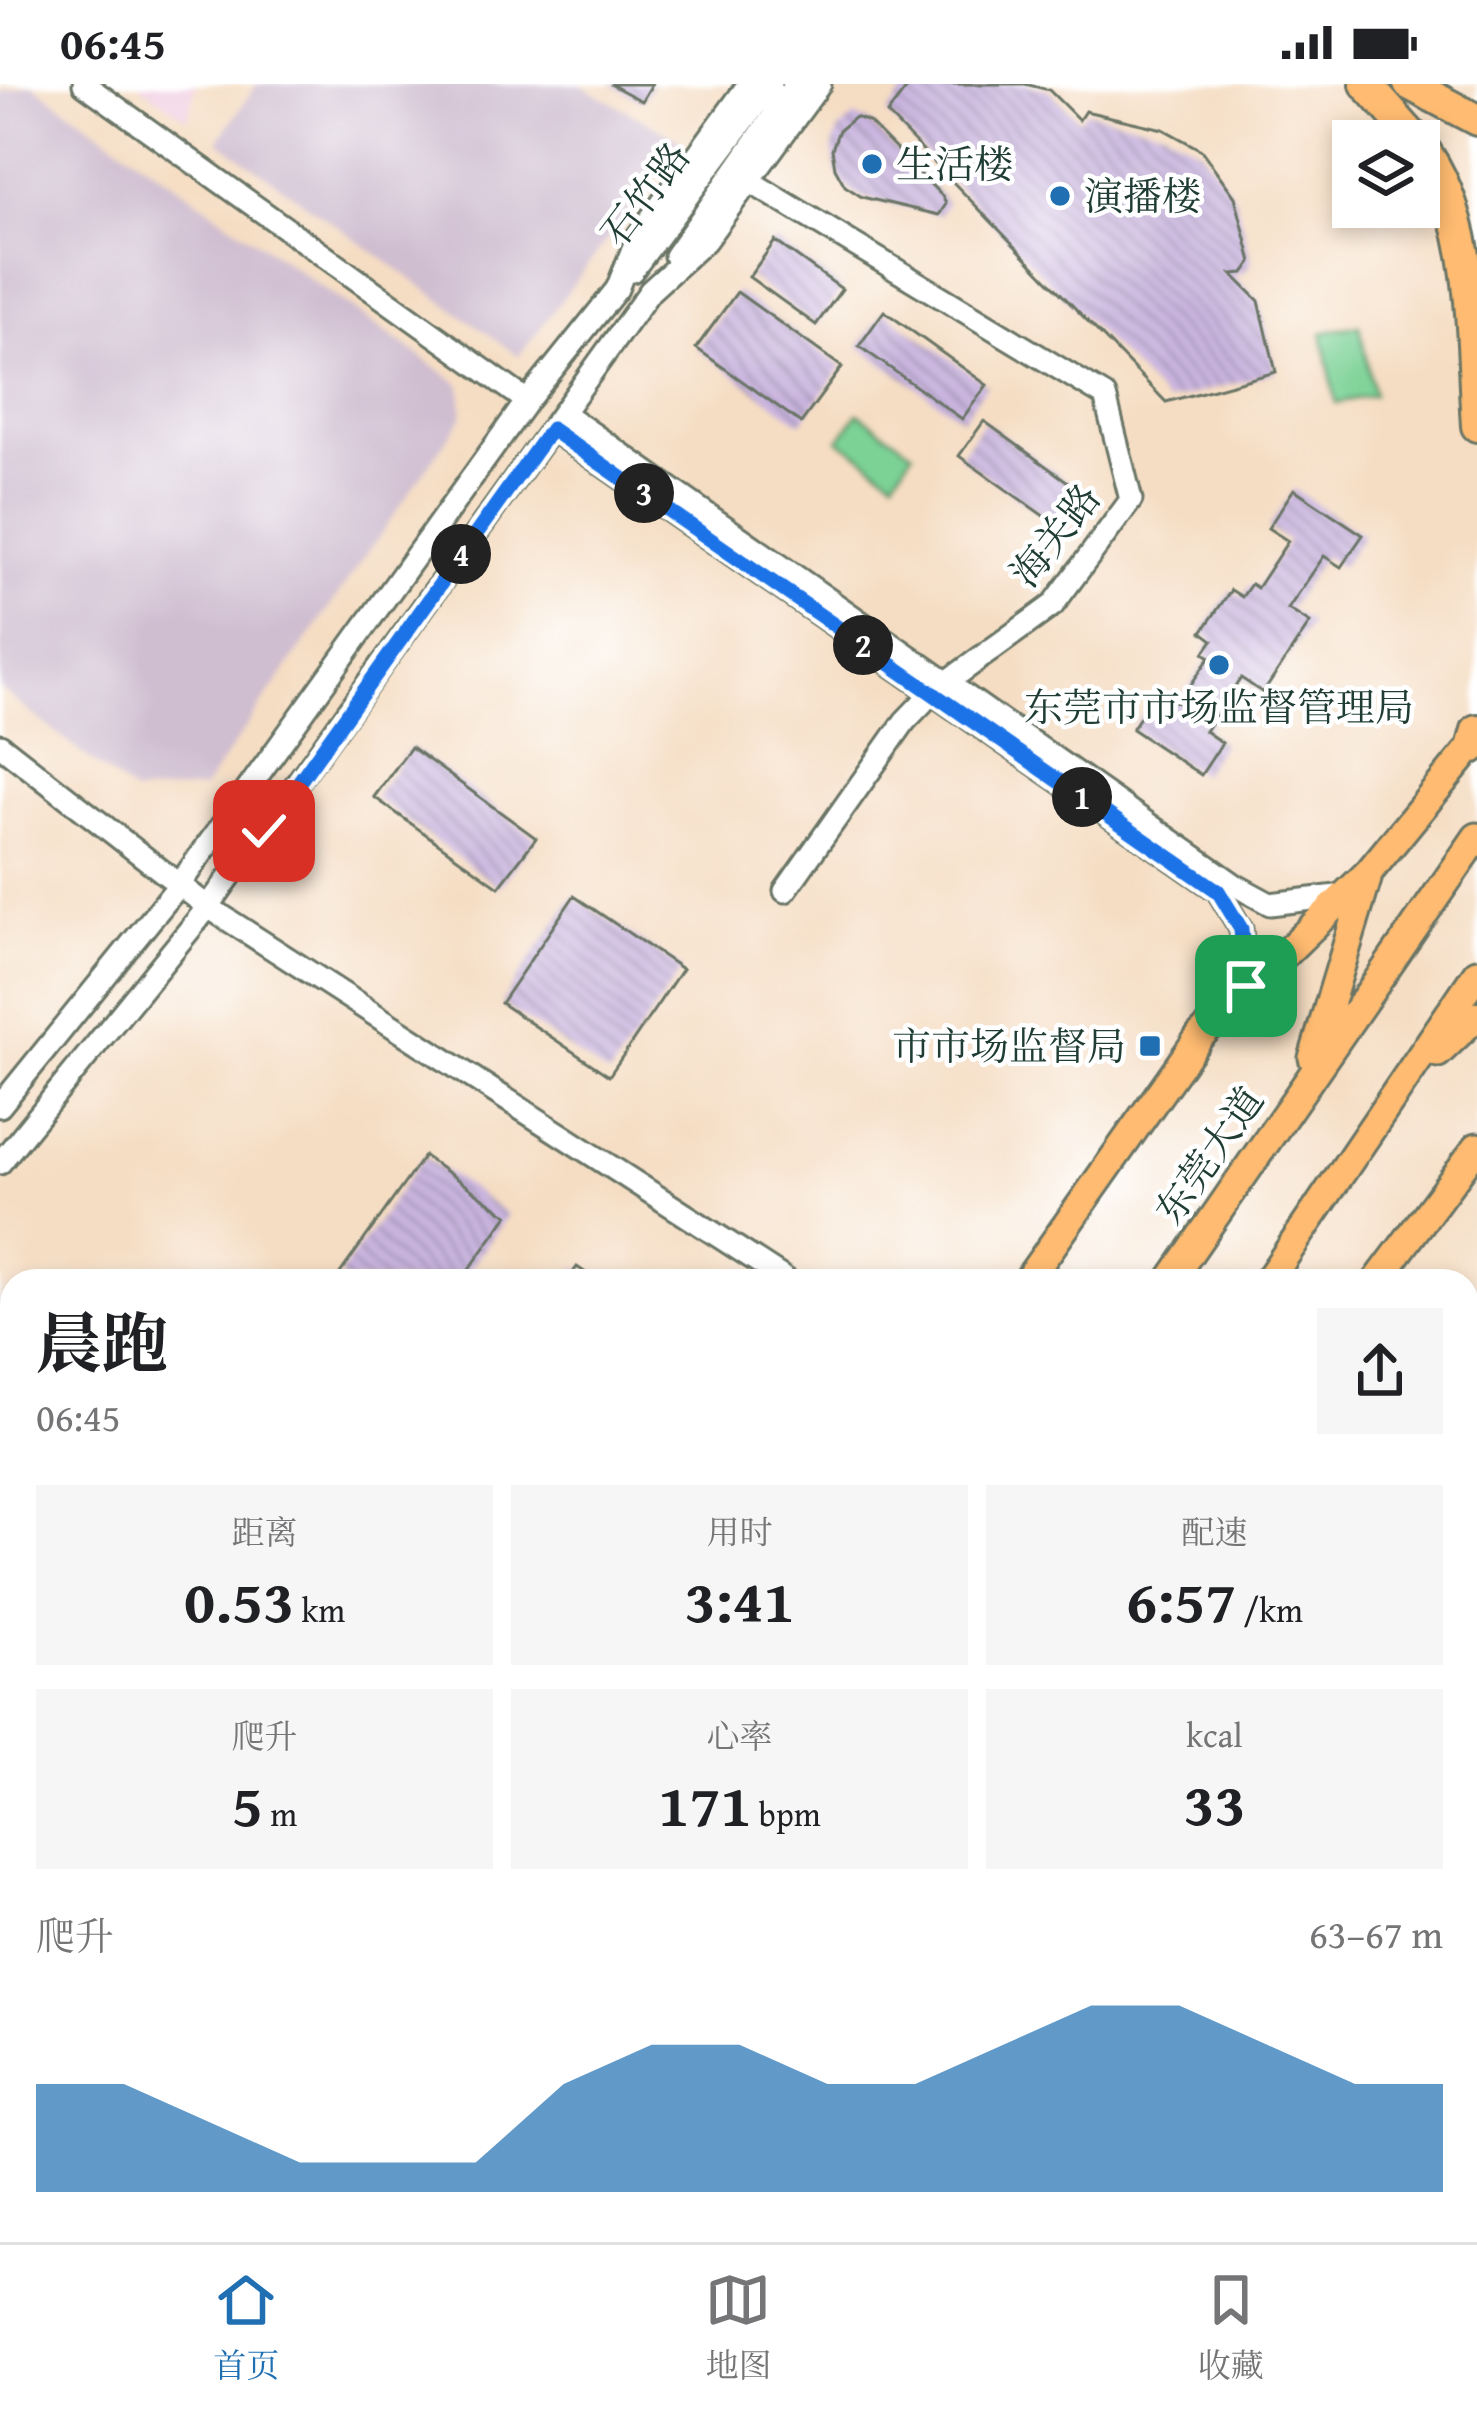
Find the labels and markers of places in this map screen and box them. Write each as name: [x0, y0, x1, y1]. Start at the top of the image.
place label: 生活楼: [896, 135, 1013, 192]
marker: 生活楼: [859, 151, 885, 177]
place label: 演播楼: [1084, 167, 1201, 224]
marker: 演播楼: [1047, 183, 1073, 209]
pin: 3: [614, 463, 674, 523]
pin: 4: [431, 524, 491, 584]
pin: 2: [833, 615, 893, 675]
marker: 东莞市市场监督管理局: [1206, 652, 1232, 678]
place label: 东莞市市场监督管理局: [1024, 678, 1414, 735]
pin: 1: [1052, 767, 1112, 827]
pin: [213, 780, 315, 882]
pin: [1195, 935, 1297, 1037]
place label: 市市场监督局: [892, 1017, 1126, 1074]
marker: 市市场监督局: [1137, 1033, 1163, 1059]

